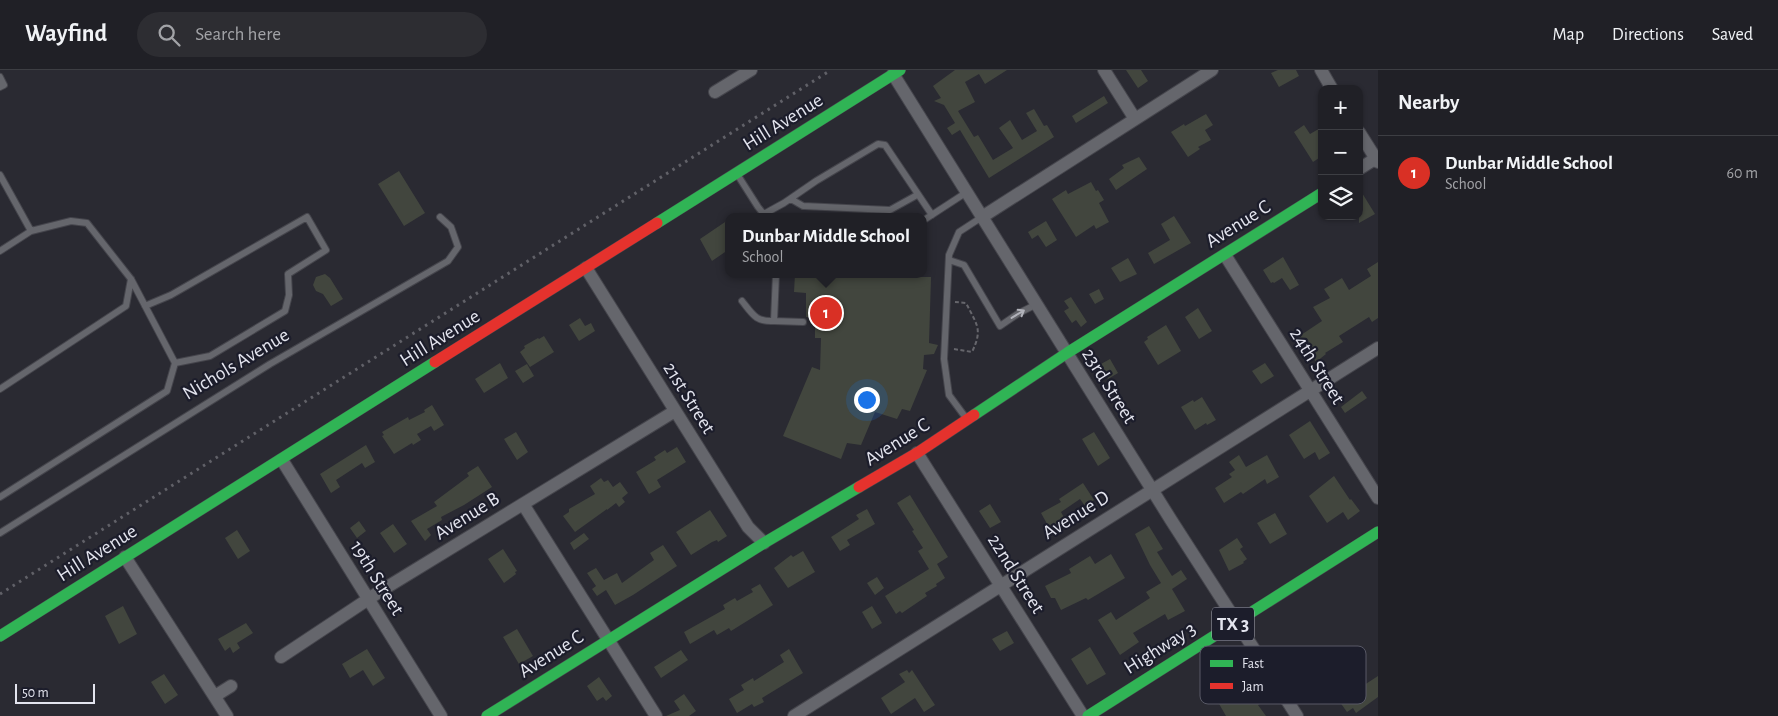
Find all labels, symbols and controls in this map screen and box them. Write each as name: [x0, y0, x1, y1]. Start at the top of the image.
search box: [137, 12, 487, 57]
icon: search: [155, 21, 183, 49]
text: Wayfind: [25, 22, 107, 46]
text: Search here: [195, 25, 281, 44]
text: Map: [1553, 26, 1584, 44]
text: Directions: [1612, 26, 1684, 44]
text: Saved: [1712, 26, 1753, 44]
map controls: [1318, 85, 1363, 220]
button: +: [1318, 85, 1363, 130]
street label: Hill Avenue: [740, 90, 826, 154]
text: Nearby: [1398, 92, 1459, 113]
button: −: [1318, 130, 1363, 175]
text: Dunbar Middle School: [1445, 154, 1613, 173]
text: 1: [1411, 165, 1417, 181]
text: 60 m: [1727, 165, 1758, 181]
button: layers: [1318, 175, 1363, 220]
text: School: [1445, 176, 1486, 192]
street label: Avenue C: [1202, 196, 1274, 252]
popup: [725, 213, 927, 278]
text: Dunbar Middle School: [742, 227, 910, 246]
text: School: [742, 249, 783, 265]
pin: 1: [810, 294, 842, 332]
street label: Hill Avenue: [397, 306, 483, 370]
one-way arrow: [1010, 309, 1024, 319]
street label: Nichols Avenue: [179, 324, 293, 404]
street label: 24th Street: [1286, 324, 1349, 408]
street label: 23rd Street: [1078, 345, 1140, 428]
street label: 21st Street: [659, 359, 719, 438]
your location: [854, 387, 880, 413]
street label: Avenue C: [861, 414, 933, 470]
street label: Avenue D: [1039, 487, 1113, 543]
street label: Avenue B: [431, 488, 503, 544]
street label: Hill Avenue: [54, 521, 140, 585]
street label: 22nd Street: [984, 531, 1048, 618]
street label: 19th Street: [346, 537, 408, 619]
road number: TX 3: [1212, 608, 1254, 640]
street label: Highway 3: [1121, 618, 1199, 678]
street label: Avenue C: [515, 626, 587, 682]
legend: [1200, 646, 1366, 704]
text: Fast: [1242, 657, 1264, 671]
text: Jam: [1242, 680, 1264, 694]
scale bar: [15, 681, 95, 704]
text: 50 m: [22, 686, 49, 700]

